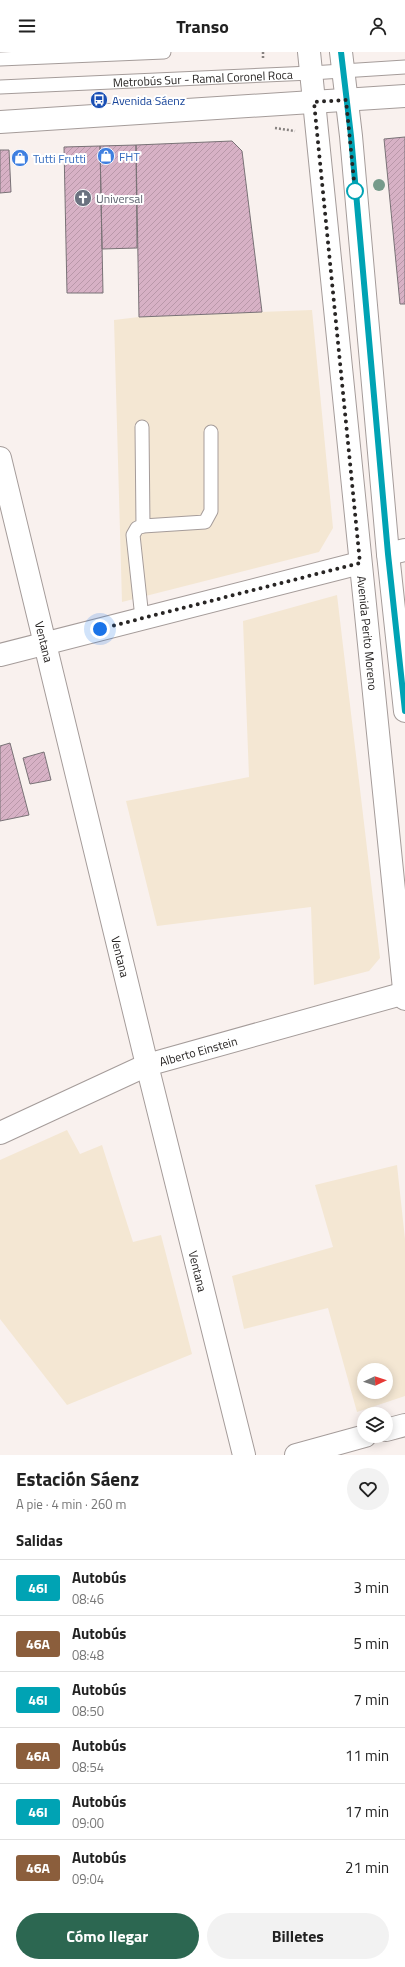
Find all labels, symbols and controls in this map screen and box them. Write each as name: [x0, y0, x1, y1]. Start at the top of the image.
text: Transo: [176, 13, 229, 40]
icon: menu: [16, 15, 38, 37]
icon: person: [367, 15, 389, 37]
street label: Metrobús Sur - Ramal Coronel Roca: [112, 64, 293, 91]
bus stop icon: Avenida Sáenz: [89, 90, 109, 110]
place label: Avenida Sáenz: [112, 91, 185, 110]
shop icon: FHT: [96, 146, 116, 166]
place label: FHT: [119, 147, 140, 166]
shop icon: Tutti Frutti: [10, 148, 30, 168]
place label: Tutti Frutti: [33, 149, 86, 168]
unlabelled marker: [346, 182, 364, 200]
church icon: Universal: [73, 188, 93, 208]
place label: Universal: [96, 189, 143, 208]
street label: Avenida Perito Moreno: [353, 575, 383, 691]
street label: Ventana: [30, 619, 59, 664]
your location: [90, 619, 110, 639]
street label: Ventana: [107, 934, 135, 979]
street label: Alberto Einstein: [157, 1031, 239, 1071]
street label: Ventana: [184, 1249, 213, 1294]
north arrow: [357, 1363, 393, 1399]
map controls: [357, 1363, 393, 1443]
button: layers: [357, 1407, 393, 1443]
text: Estación Sáenz: [16, 1464, 139, 1493]
button: heart: [347, 1468, 389, 1510]
text: A pie · 4 min · 260 m: [16, 1494, 126, 1514]
text: Salidas: [16, 1529, 63, 1552]
text: Autobús: [72, 1566, 126, 1589]
text: 3 min: [353, 1576, 389, 1599]
text: 46I: [28, 1577, 48, 1598]
text: 08:46: [72, 1589, 104, 1609]
text: Autobús: [72, 1622, 126, 1645]
text: 5 min: [353, 1632, 389, 1655]
text: 46A: [26, 1633, 50, 1654]
text: 08:48: [72, 1645, 104, 1665]
text: Autobús: [72, 1678, 126, 1701]
text: 7 min: [353, 1688, 389, 1711]
text: 46I: [28, 1689, 48, 1710]
text: 08:50: [72, 1701, 104, 1721]
text: Autobús: [72, 1734, 126, 1757]
text: 11 min: [345, 1744, 389, 1767]
text: 46A: [26, 1745, 50, 1766]
text: 08:54: [72, 1757, 104, 1777]
text: Autobús: [72, 1790, 126, 1813]
text: 17 min: [345, 1800, 389, 1823]
text: 46I: [28, 1801, 48, 1822]
text: 09:00: [72, 1813, 104, 1833]
text: Autobús: [72, 1846, 126, 1869]
text: 21 min: [345, 1856, 389, 1879]
text: 46A: [26, 1857, 50, 1878]
text: 09:04: [72, 1869, 104, 1889]
button: Cómo llegar: [16, 1913, 199, 1959]
button: Billetes: [207, 1913, 389, 1959]

